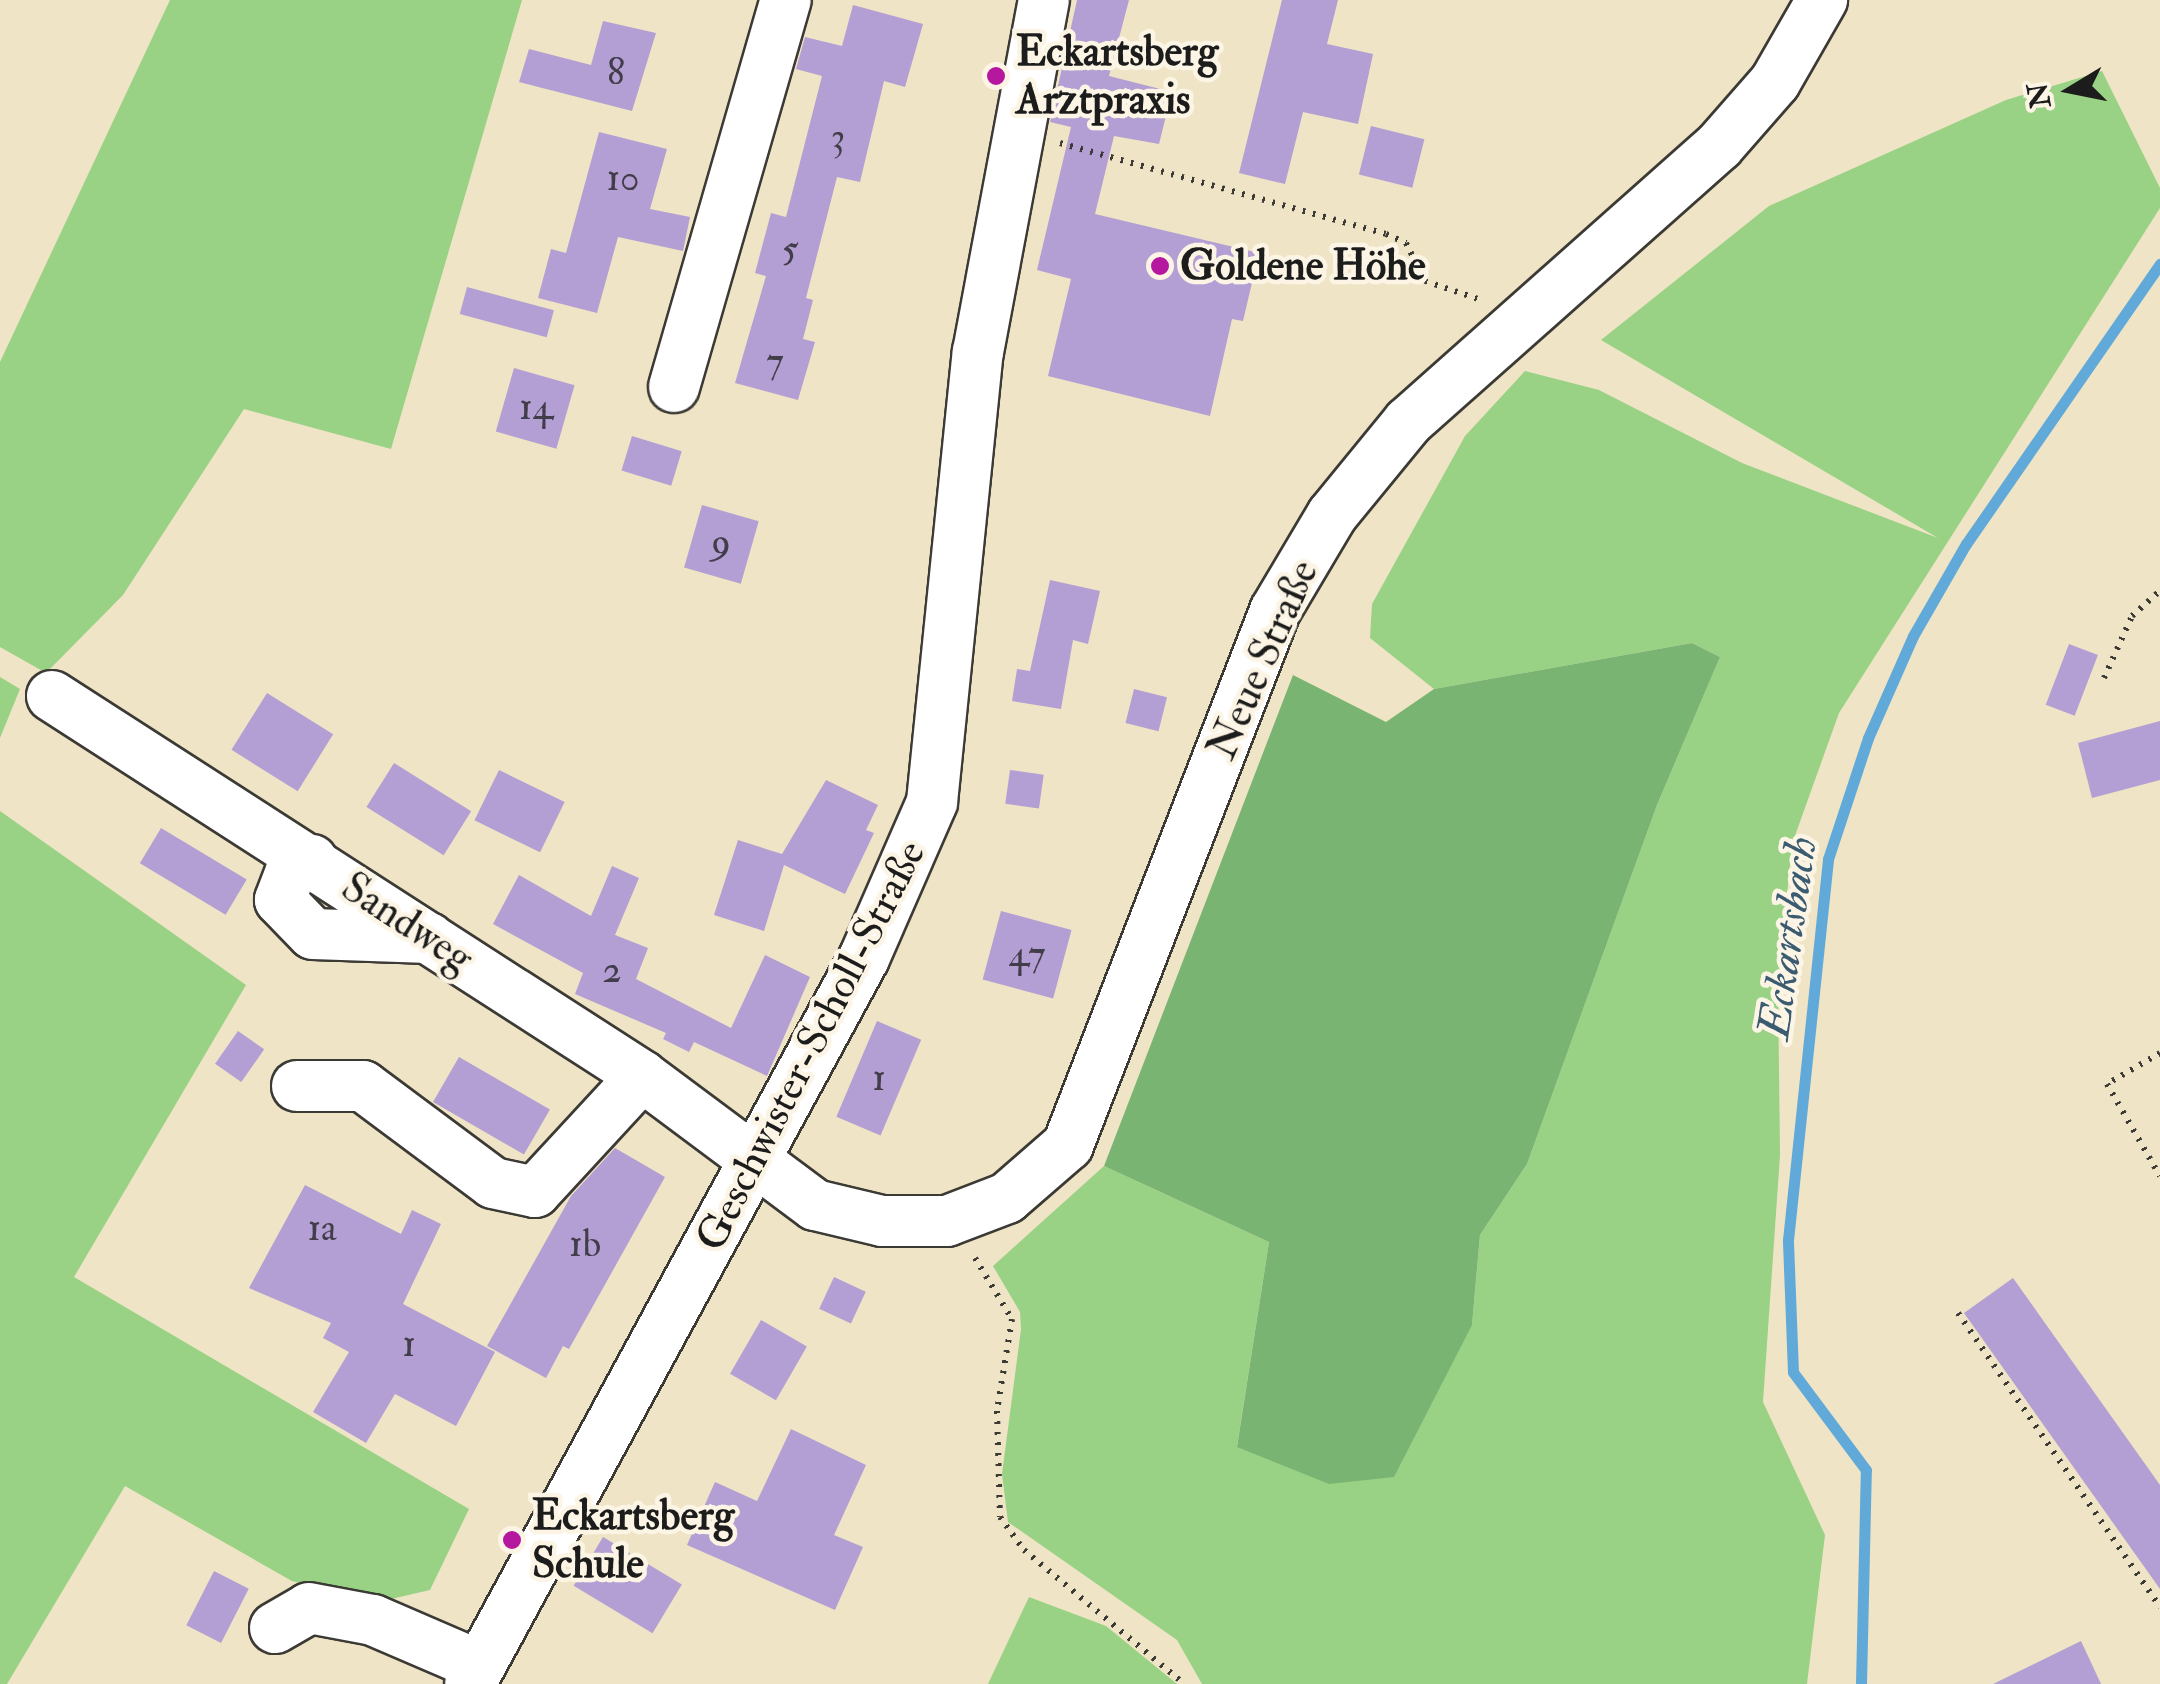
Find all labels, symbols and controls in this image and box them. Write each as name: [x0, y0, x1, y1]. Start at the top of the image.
place label: Eckartsberg Arztpraxis: [1016, 27, 1218, 126]
north arrow: [2020, 40, 2120, 140]
house number: 8: [607, 50, 625, 96]
marker: Eckartsberg Arztpraxis: [985, 65, 1007, 87]
text: N: [2021, 80, 2059, 111]
house number: 3: [831, 115, 845, 161]
house number: 10: [607, 156, 639, 202]
house number: 5: [782, 227, 798, 273]
place label: Goldene Höhe: [1180, 241, 1426, 291]
marker: Goldene Höhe: [1149, 255, 1171, 277]
house number: 7: [766, 339, 784, 385]
house number: 14: [519, 385, 553, 431]
house number: 9: [711, 521, 731, 567]
street label: Neue Straße: [1197, 553, 1329, 767]
street label: Geschwister-Scholl-Straße: [686, 833, 936, 1259]
water label: Eckartsbach: [1748, 834, 1830, 1042]
street label: Sandweg: [332, 862, 482, 984]
house number: 47: [1008, 932, 1046, 978]
house number: 2: [602, 948, 622, 994]
house number: 1: [872, 1056, 886, 1102]
house number: 1a: [307, 1206, 337, 1252]
house number: 1b: [569, 1222, 601, 1268]
house number: 1: [402, 1322, 416, 1368]
place label: Eckartsberg Schule: [532, 1491, 734, 1590]
marker: Eckartsberg Schule: [501, 1529, 523, 1551]

